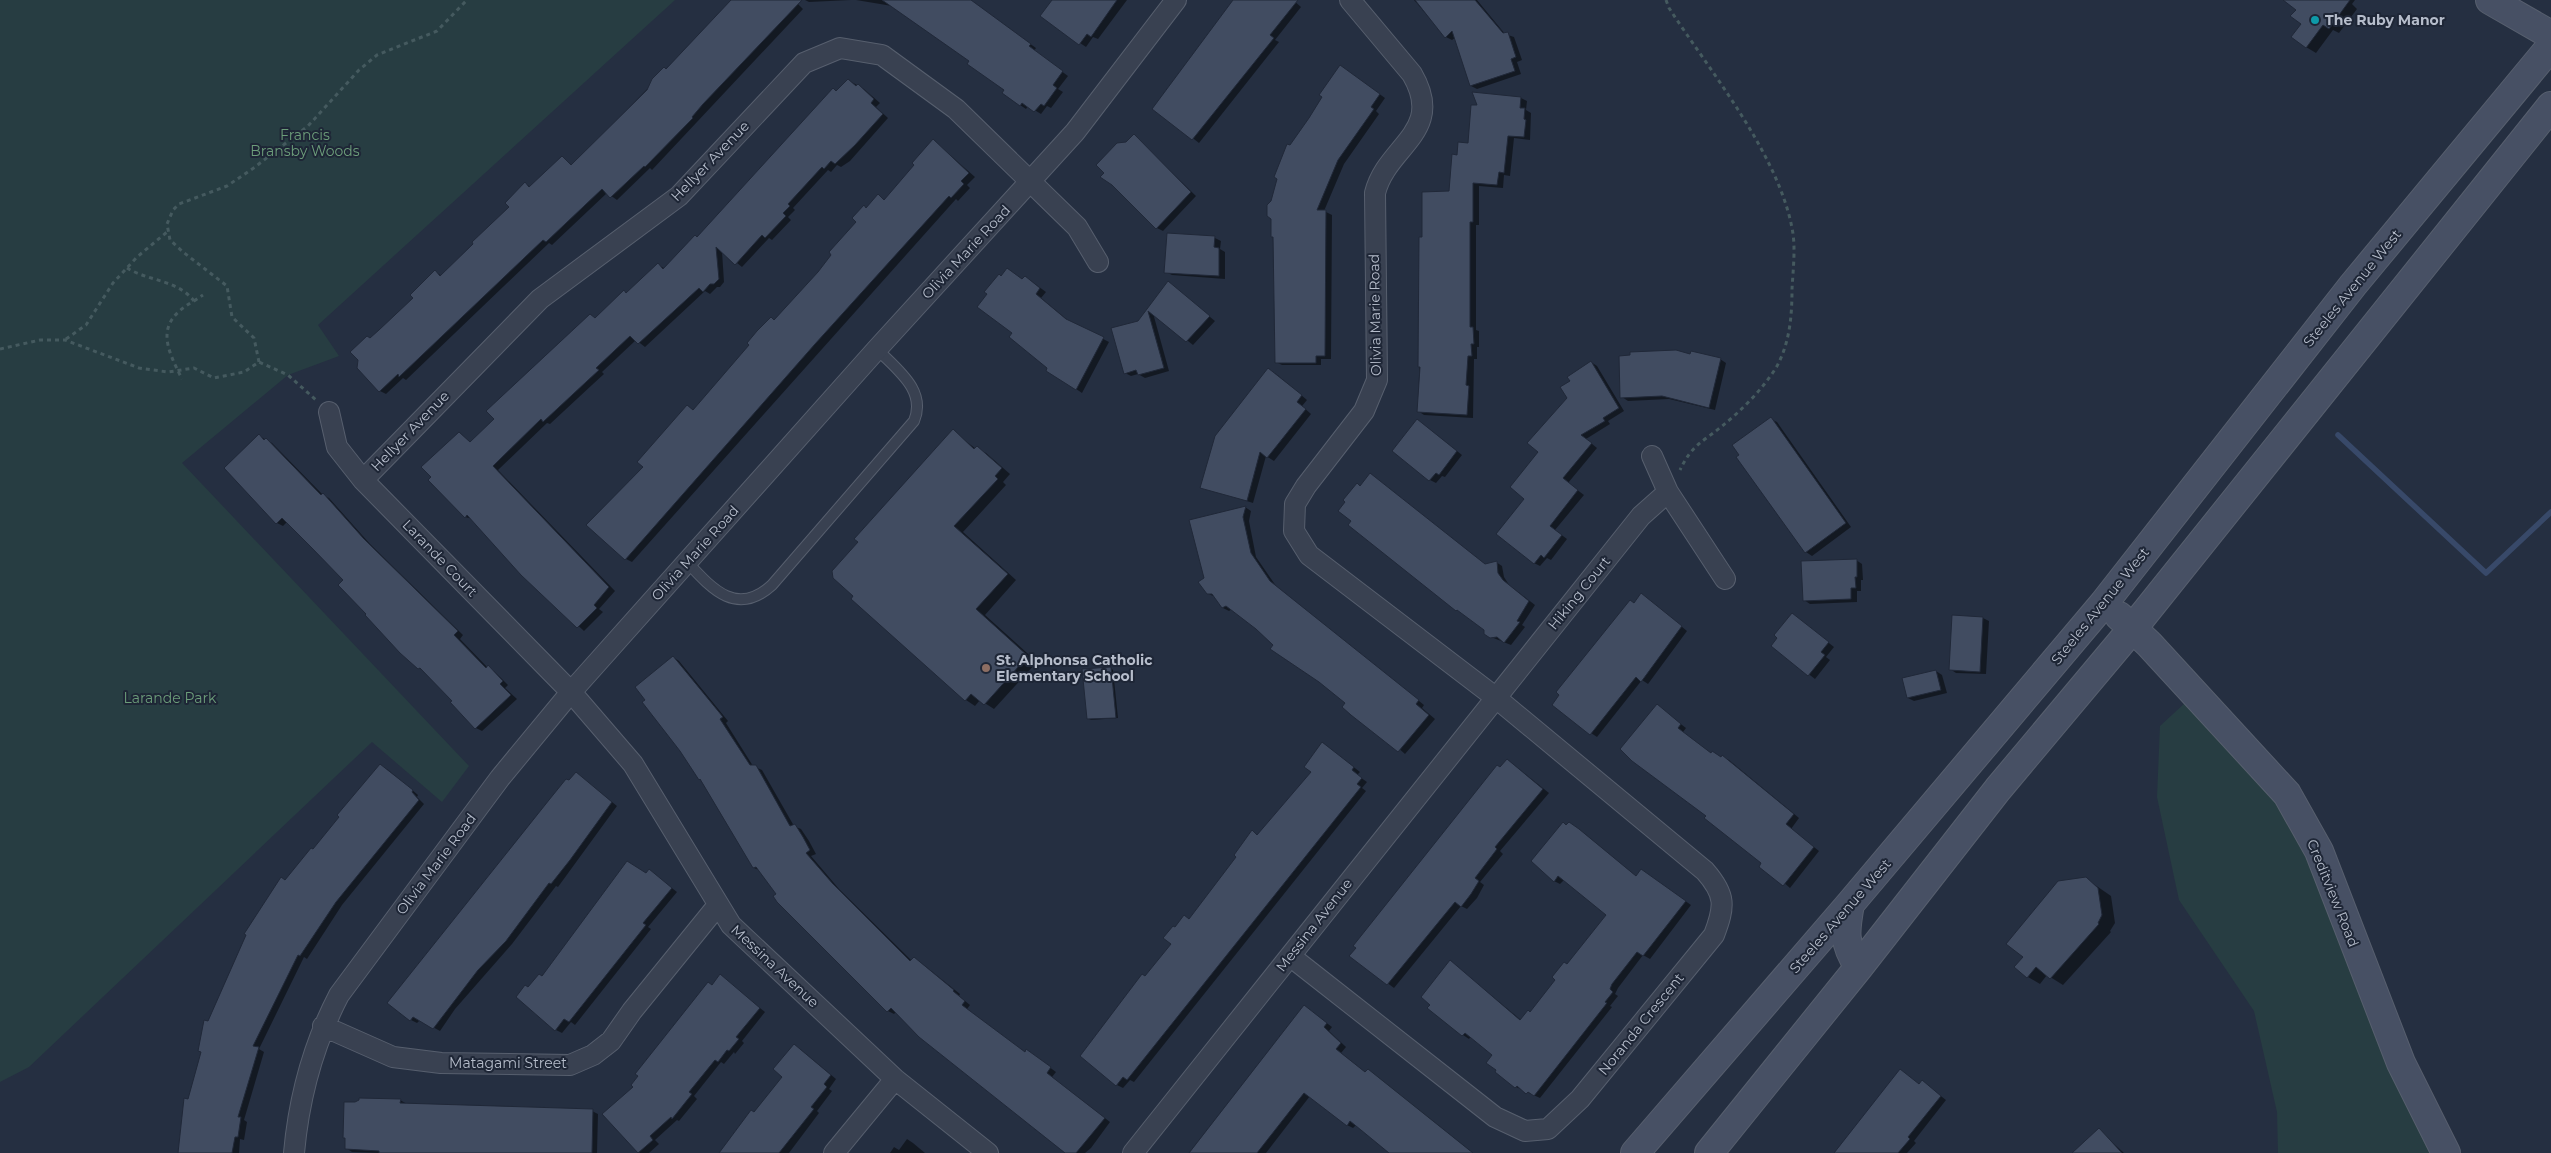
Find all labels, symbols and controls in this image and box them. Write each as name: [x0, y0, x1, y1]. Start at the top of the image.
place label: The Ruby Manor: [2325, 11, 2445, 29]
marker: The Ruby Manor: [2309, 14, 2321, 26]
street label: Hellyer Avenue: [667, 117, 753, 205]
park label: Francis Bransby Woods: [250, 126, 360, 160]
street label: Olivia Marie Road: [918, 201, 1014, 303]
street label: Steeles Avenue West: [2299, 225, 2405, 350]
street label: Olivia Marie Road: [1365, 254, 1385, 376]
street label: Hellyer Avenue: [367, 387, 453, 475]
street label: Olivia Marie Road: [647, 502, 743, 604]
street label: Larande Court: [399, 516, 481, 601]
street label: Steeles Avenue West: [2047, 543, 2153, 668]
street label: Hiking Court: [1544, 552, 1614, 633]
place label: St. Alphonsa Catholic Elementary School: [996, 651, 1153, 685]
marker: St. Alphonsa Catholic Elementary School: [980, 662, 992, 674]
park label: Larande Park: [124, 689, 217, 707]
street label: Olivia Marie Road: [392, 810, 480, 918]
street label: Creditview Road: [2303, 836, 2363, 950]
street label: Steeles Avenue West: [1785, 855, 1895, 977]
street label: Messina Avenue: [1272, 875, 1356, 975]
street label: Messina Avenue: [727, 921, 823, 1011]
street label: Noranda Crescent: [1594, 969, 1688, 1079]
street label: Matagami Street: [449, 1054, 567, 1072]

